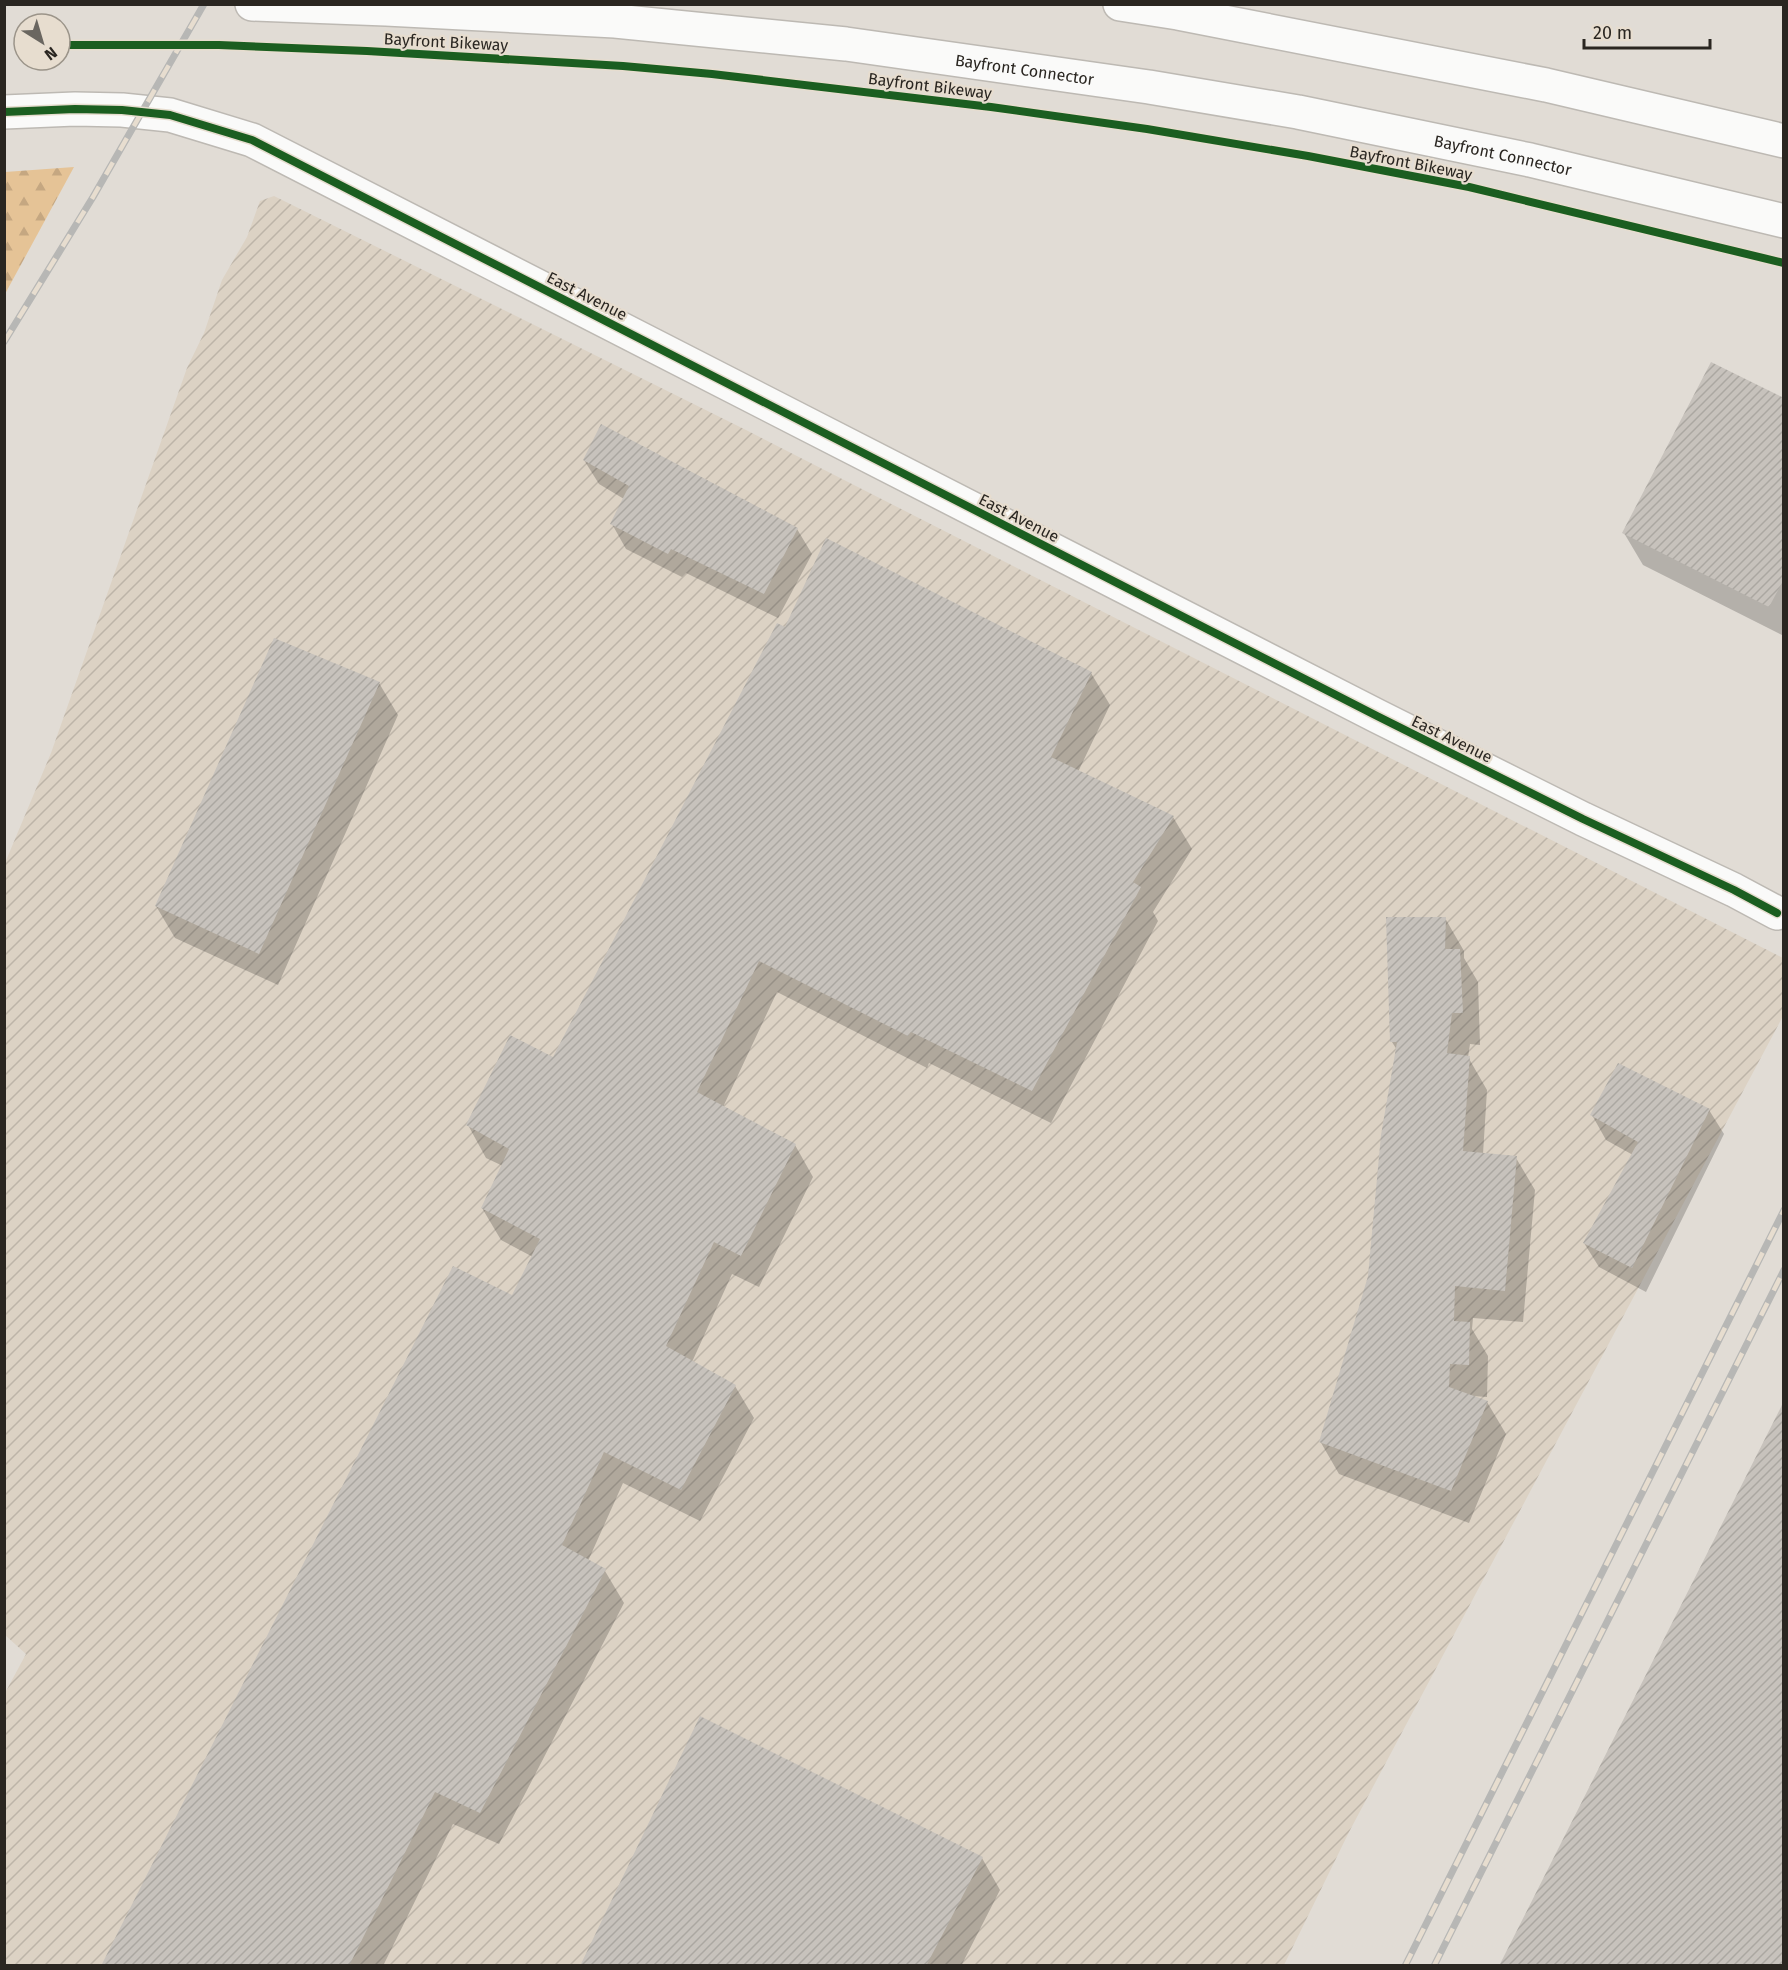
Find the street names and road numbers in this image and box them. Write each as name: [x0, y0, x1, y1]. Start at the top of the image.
street label: Bayfront Bikeway: [383, 29, 509, 55]
street label: Bayfront Connector: [954, 50, 1096, 89]
street label: Bayfront Bikeway: [867, 69, 993, 103]
street label: Bayfront Connector: [1432, 131, 1574, 179]
street label: Bayfront Bikeway: [1348, 142, 1474, 184]
street label: East Avenue: [544, 268, 630, 324]
street label: East Avenue: [976, 490, 1062, 546]
street label: East Avenue: [1409, 711, 1495, 767]

